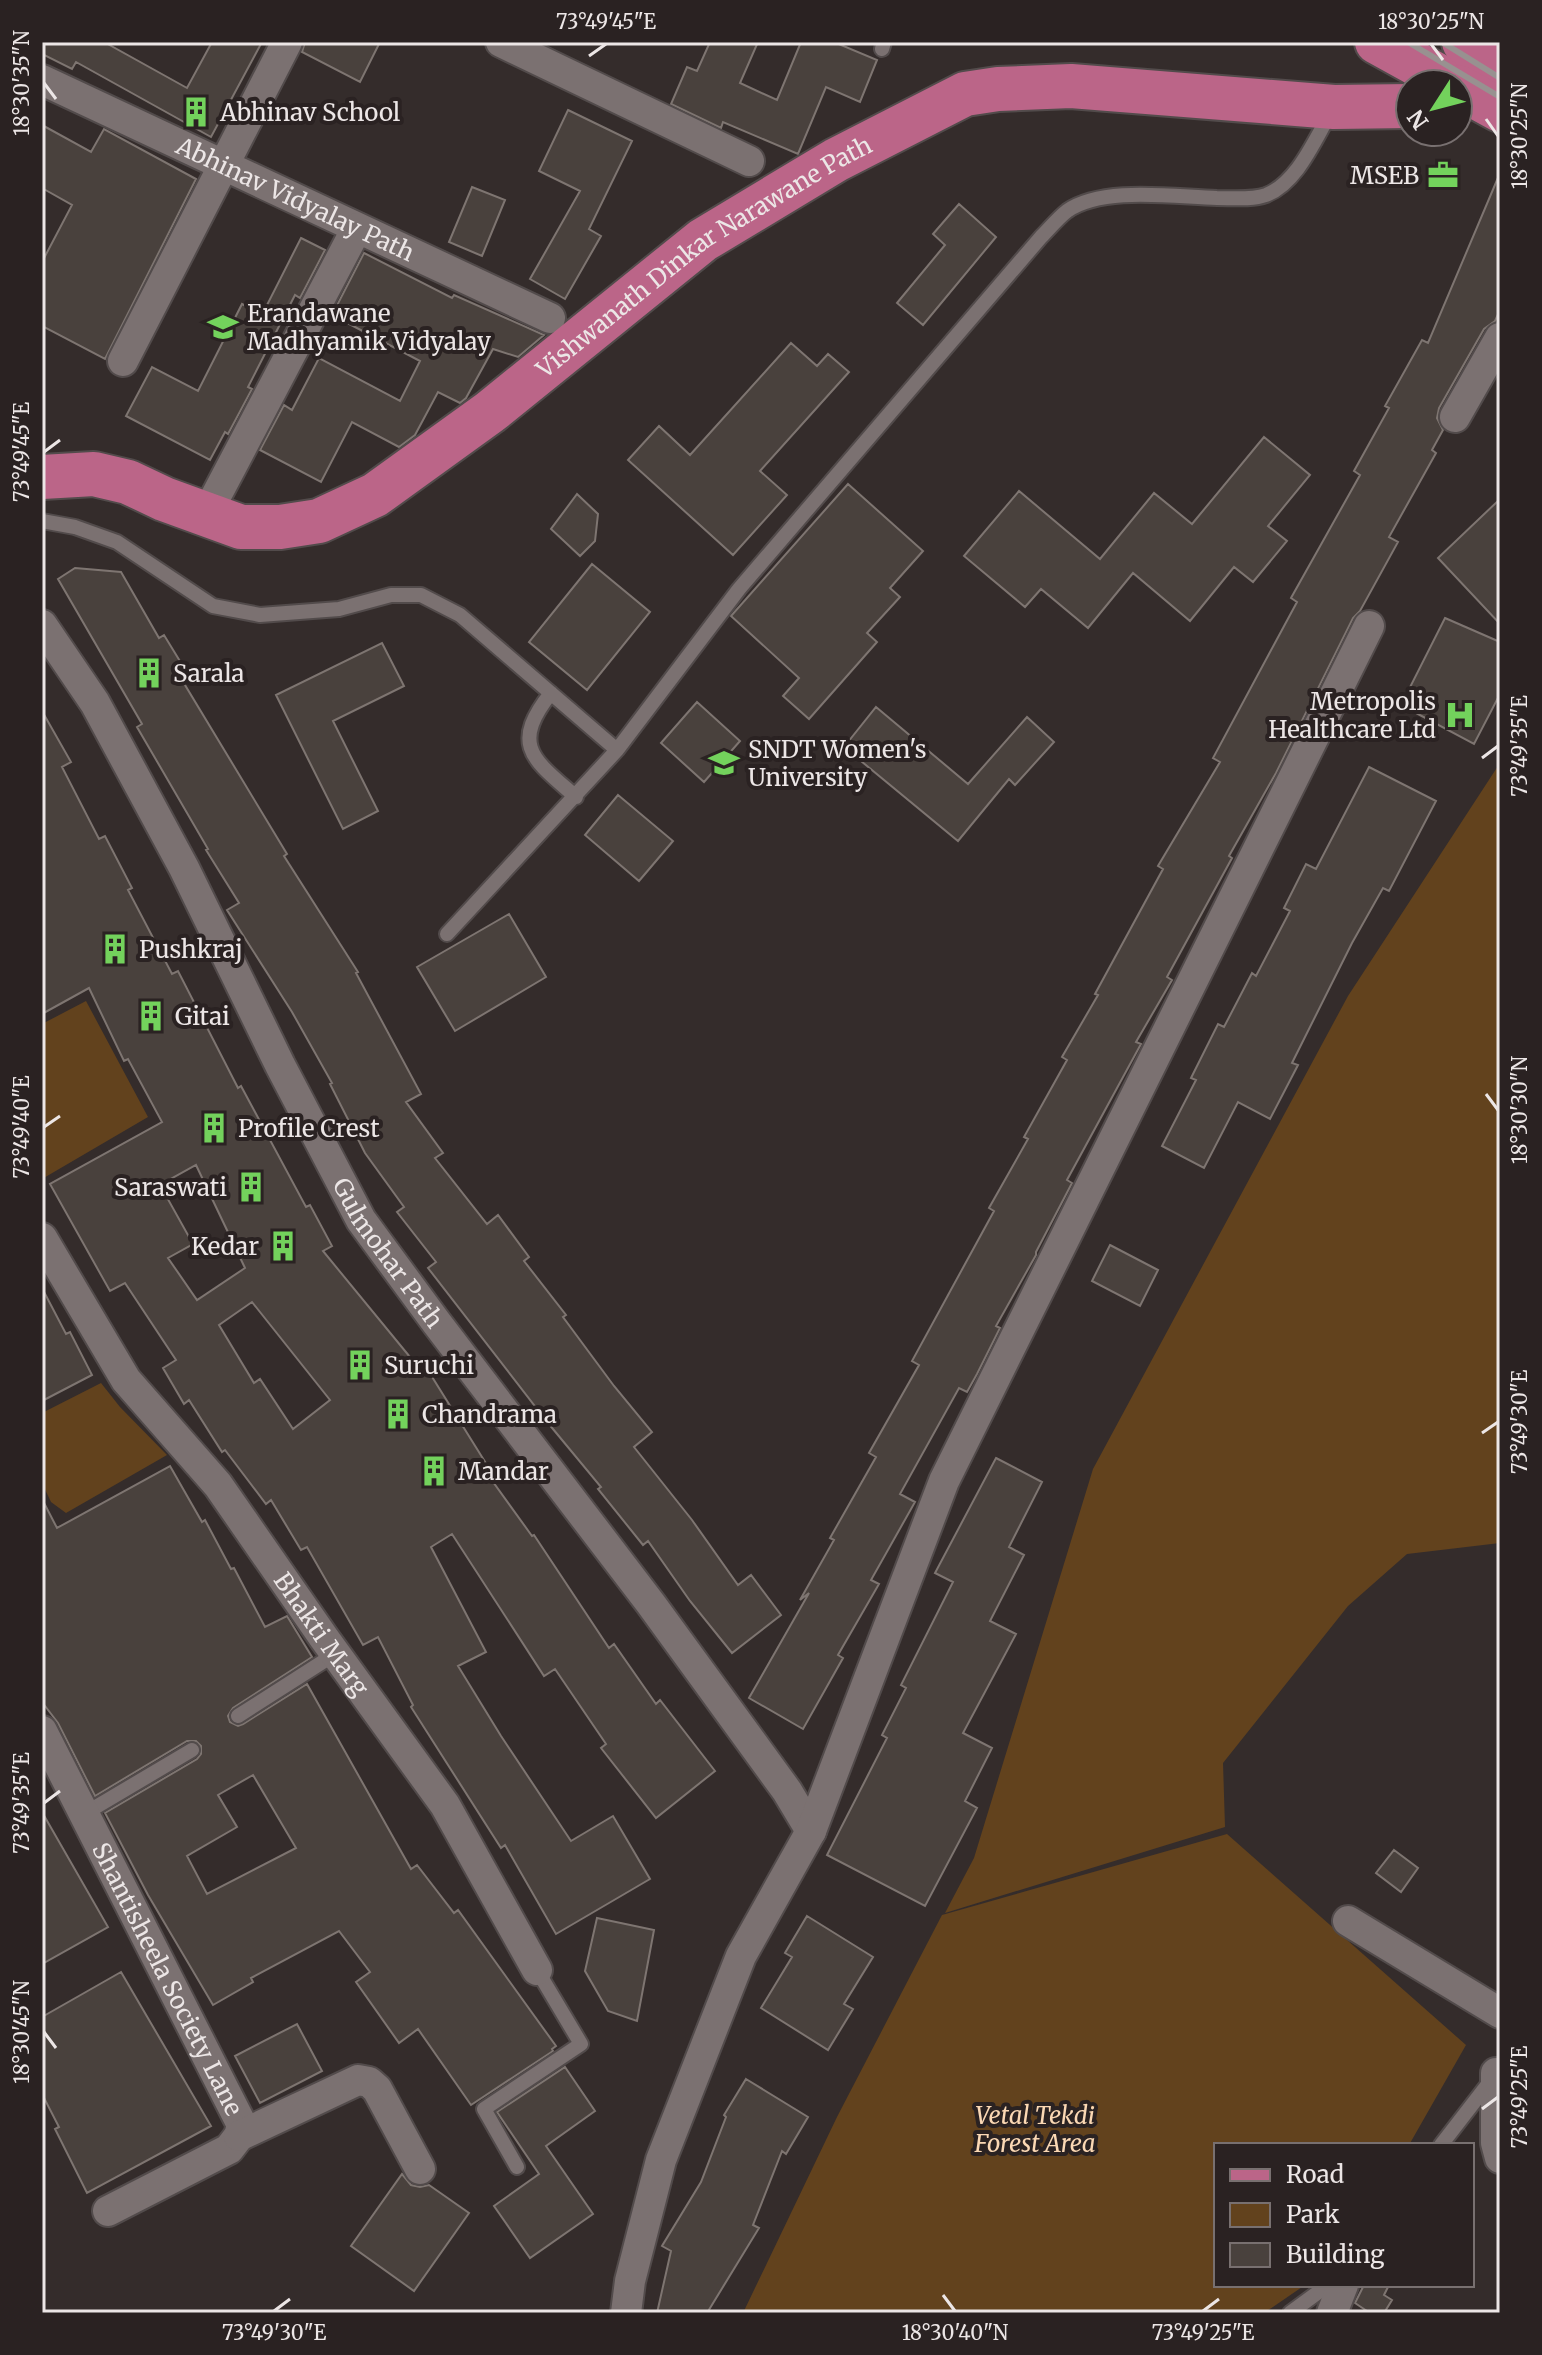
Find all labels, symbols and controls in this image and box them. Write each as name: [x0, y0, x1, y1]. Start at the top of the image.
text: 73°49'45"E: [556, 9, 656, 34]
text: 18°30'25"N: [1378, 9, 1485, 34]
text: 18°30'35"N: [9, 30, 34, 136]
north arrow: [1394, 68, 1474, 148]
text: 18°30'25"N: [1507, 82, 1532, 189]
building icon: Abhinav School: [179, 95, 213, 129]
place label: Abhinav School: [219, 97, 400, 128]
text: N: [1401, 104, 1434, 135]
street label: Abhinav Vidyalay Path: [171, 129, 420, 268]
street label: Vishwanath Dinkar Narawane Path: [529, 129, 877, 385]
office icon: MSEB: [1426, 158, 1460, 192]
place label: MSEB: [1350, 160, 1419, 191]
place label: Erandawane Madhyamik Vidyalay: [247, 298, 491, 357]
school or university icon: Erandawane Madhyamik Vidyalay: [206, 310, 240, 344]
text: 73°49'45"E: [9, 402, 34, 502]
building icon: Sarala: [132, 656, 166, 690]
place label: Sarala: [173, 658, 245, 689]
place label: Metropolis Healthcare Ltd: [1268, 686, 1436, 745]
text: 73°49'35"E: [1507, 695, 1532, 797]
hospital icon: Metropolis Healthcare Ltd: [1443, 698, 1477, 732]
place label: SNDT Women's University: [748, 734, 927, 793]
school or university icon: SNDT Women's University: [707, 746, 741, 780]
building icon: Pushkraj: [98, 932, 132, 966]
place label: Pushkraj: [139, 934, 243, 965]
building icon: Gitai: [134, 999, 168, 1033]
place label: Gitai: [175, 1001, 230, 1032]
text: 18°30'30"N: [1507, 1056, 1532, 1164]
text: 73°49'40"E: [9, 1075, 34, 1179]
building icon: Profile Crest: [197, 1111, 231, 1145]
place label: Profile Crest: [238, 1113, 380, 1144]
building icon: Saraswati: [234, 1170, 268, 1204]
place label: Saraswati: [114, 1172, 227, 1203]
street label: Gulmohar Path: [326, 1172, 450, 1334]
building icon: Kedar: [266, 1229, 300, 1263]
place label: Kedar: [191, 1231, 259, 1262]
building icon: Suruchi: [343, 1348, 377, 1382]
place label: Suruchi: [384, 1350, 474, 1381]
text: 73°49'30"E: [1507, 1370, 1532, 1474]
building icon: Chandrama: [381, 1397, 415, 1431]
place label: Chandrama: [422, 1399, 557, 1430]
building icon: Mandar: [417, 1454, 451, 1488]
place label: Mandar: [458, 1456, 549, 1487]
street label: Bhakti Marg: [267, 1566, 376, 1702]
text: 73°49'35"E: [9, 1752, 34, 1854]
street label: Shantisheela Society Lane: [86, 1837, 250, 2121]
text: 18°30'45"N: [9, 1980, 34, 2084]
text: 73°49'25"E: [1507, 2045, 1532, 2148]
park label: Vetal Tekdi Forest Area: [973, 2100, 1096, 2159]
legend: [1214, 2143, 1474, 2287]
text: Road: [1286, 2159, 1344, 2190]
text: Park: [1286, 2199, 1340, 2230]
text: Building: [1286, 2239, 1385, 2270]
text: 73°49'30"E: [222, 2320, 326, 2345]
text: 18°30'40"N: [902, 2320, 1009, 2345]
text: 73°49'25"E: [1152, 2320, 1255, 2345]

